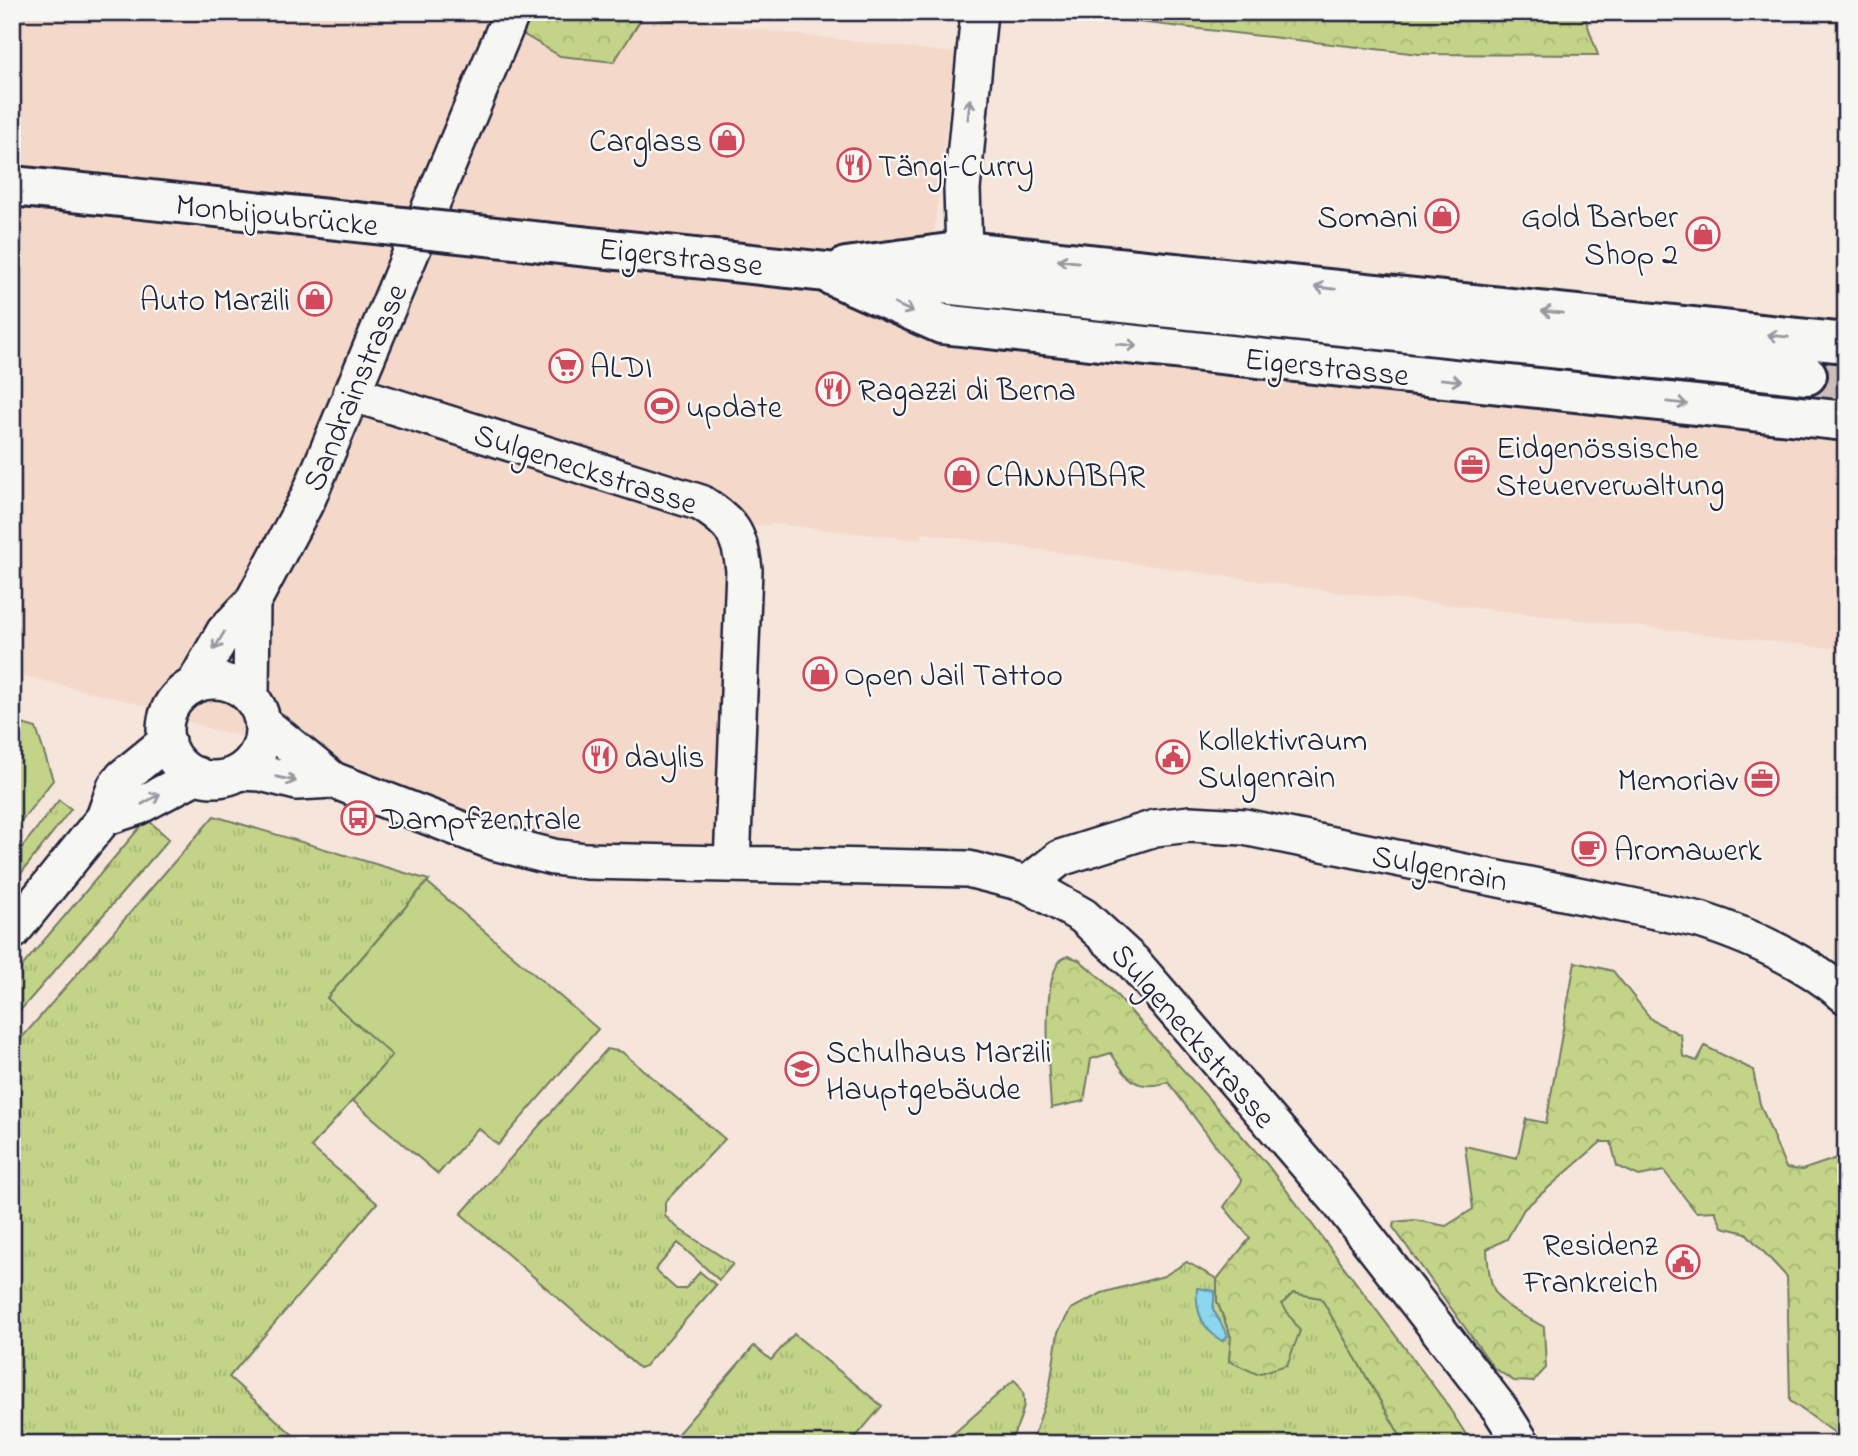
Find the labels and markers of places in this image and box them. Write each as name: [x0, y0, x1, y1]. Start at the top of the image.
place label: Carglass: [589, 120, 702, 167]
shop icon: Carglass: [708, 121, 746, 159]
place label: Tängi-Curry: [878, 145, 1034, 192]
restaurant icon: Tängi-Curry: [835, 146, 873, 184]
place label: Somani: [1317, 196, 1418, 243]
place label: Gold Barber Shop 2: [1521, 196, 1678, 280]
shop icon: Somani: [1423, 197, 1461, 235]
shop icon: Gold Barber Shop 2: [1684, 215, 1722, 253]
place label: Auto Marzili: [140, 279, 290, 326]
shop icon: Auto Marzili: [296, 280, 334, 318]
place label: ALDI: [590, 346, 653, 393]
supermarket icon: ALDI: [547, 347, 585, 385]
place label: Ragazzi di Berna: [858, 369, 1076, 416]
restaurant icon: Ragazzi di Berna: [814, 370, 852, 408]
place label: update: [686, 386, 783, 433]
sports icon: update: [643, 387, 681, 425]
place label: Eidgenössische Steuerverwaltung: [1496, 427, 1724, 511]
office icon: Eidgenössische Steuerverwaltung: [1453, 446, 1491, 484]
place label: CANNABAR: [986, 455, 1145, 502]
shop icon: CANNABAR: [943, 456, 981, 494]
place label: Open Jail Tattoo: [844, 654, 1063, 701]
shop icon: Open Jail Tattoo: [801, 655, 839, 693]
place label: Kollektivraum Sulgenrain: [1198, 719, 1367, 803]
place label: daylis: [624, 736, 704, 783]
restaurant icon: daylis: [581, 737, 619, 775]
public building icon: Kollektivraum Sulgenrain: [1154, 738, 1192, 776]
place label: Memoriav: [1617, 759, 1739, 806]
office icon: Memoriav: [1743, 760, 1781, 798]
place label: Dampfzentrale: [381, 798, 582, 845]
bus stop icon: Dampfzentrale: [339, 799, 377, 837]
place label: Aromawerk: [1614, 829, 1763, 876]
cafe icon: Aromawerk: [1570, 830, 1608, 868]
place label: Schulhaus Marzili Hauptgebäude: [826, 1031, 1051, 1115]
school or university icon: Schulhaus Marzili Hauptgebäude: [783, 1050, 821, 1088]
place label: Residenz Frankreich: [1522, 1224, 1659, 1308]
public building icon: Residenz Frankreich: [1664, 1243, 1702, 1281]

